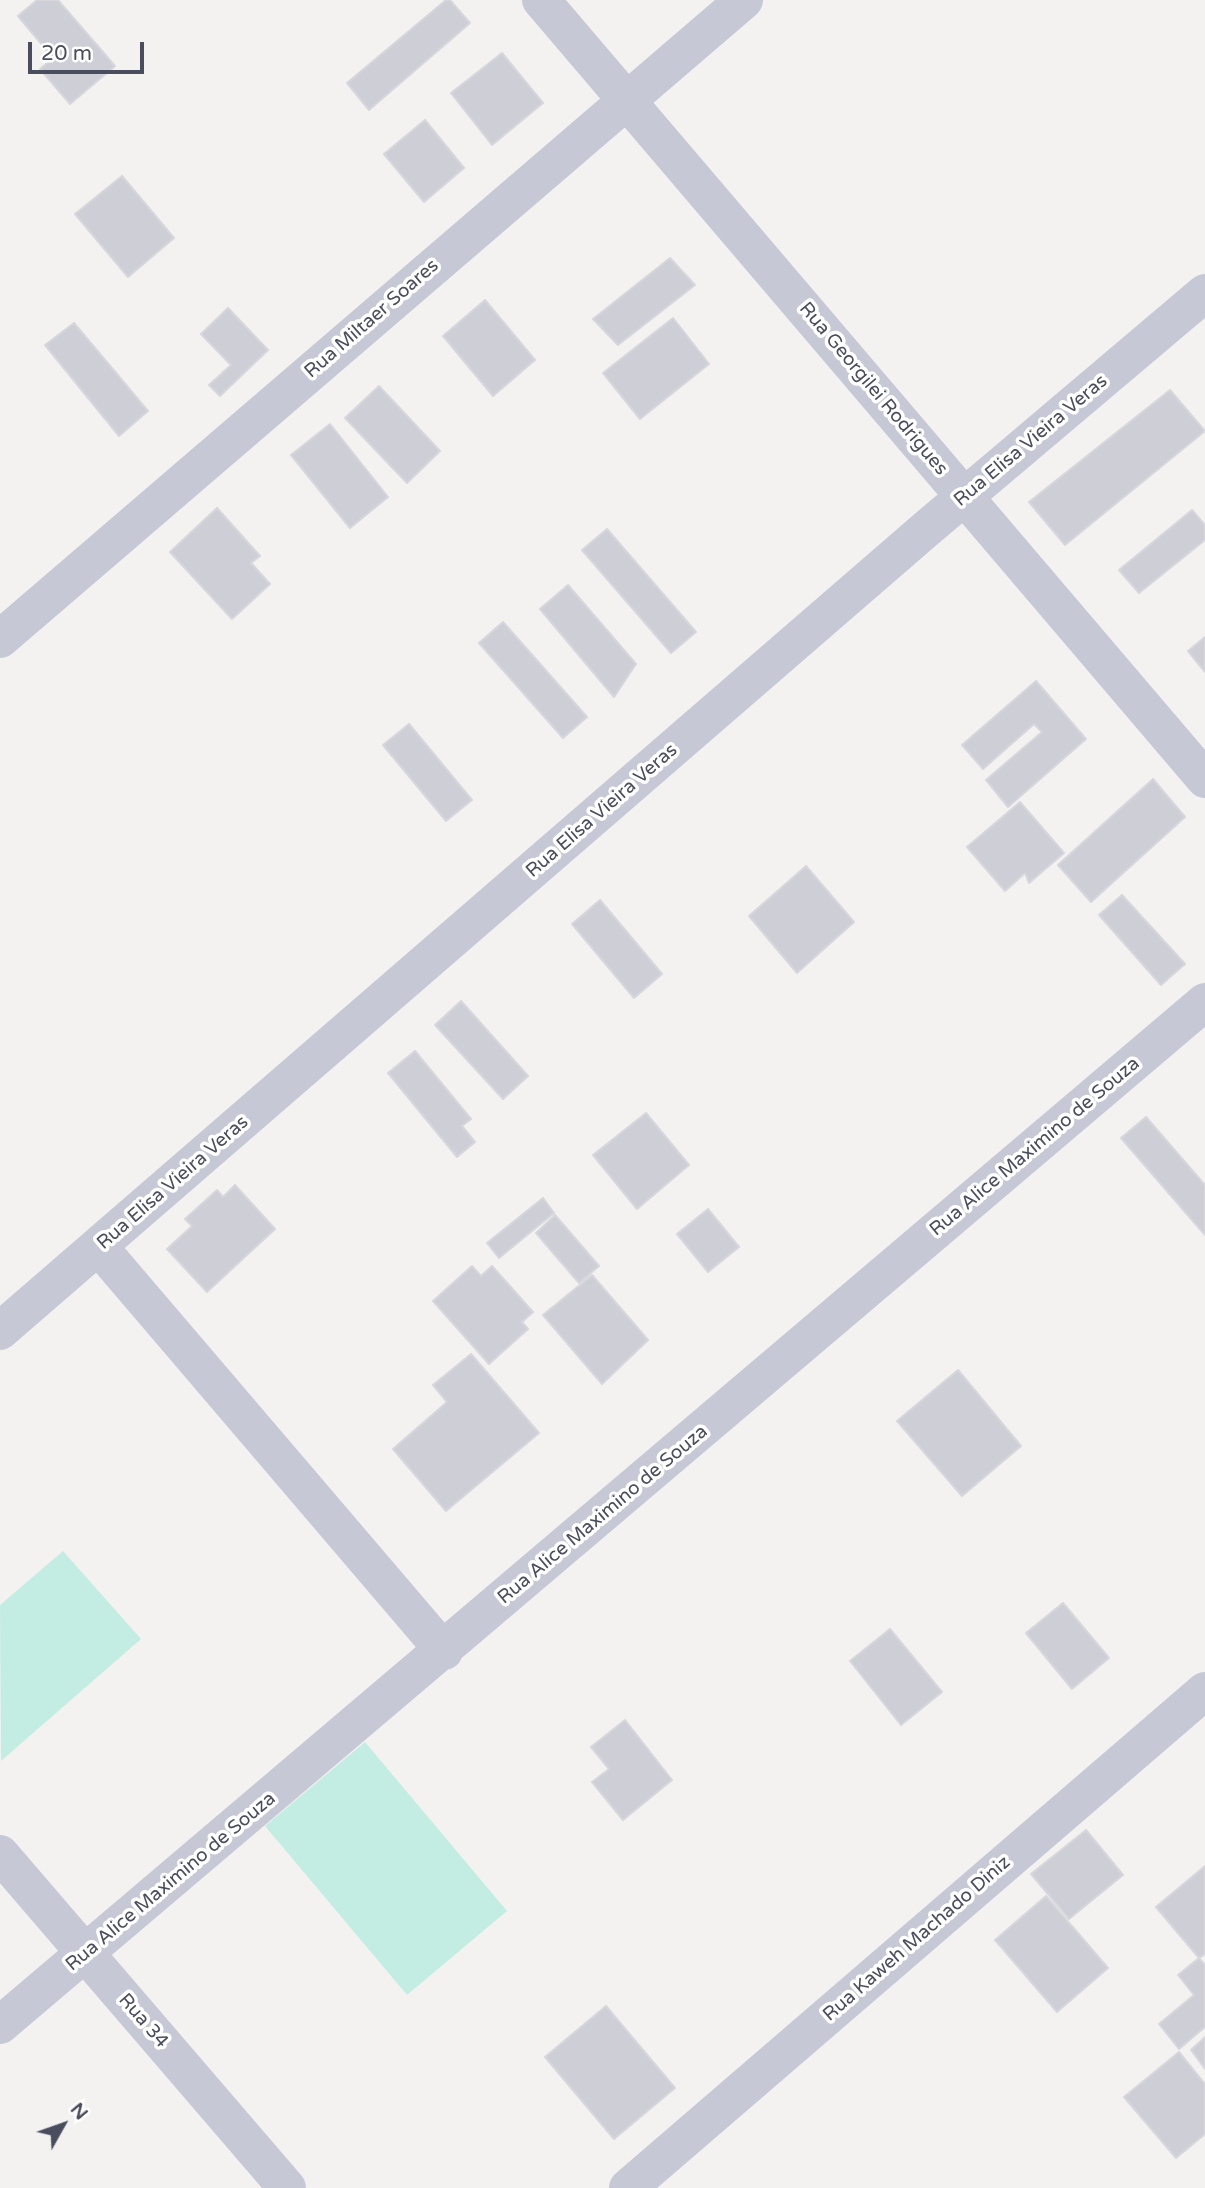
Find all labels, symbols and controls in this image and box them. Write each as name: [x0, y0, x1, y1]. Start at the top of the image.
scale bar: [32, 28, 147, 72]
text: 20 m: [41, 41, 92, 66]
street label: Rua Miltaer Soares: [300, 255, 444, 383]
street label: Rua Georgilei Rodrigues: [794, 298, 952, 480]
street label: Rua Elisa Vieira Veras: [950, 370, 1112, 512]
street label: Rua Elisa Vieira Veras: [522, 739, 682, 883]
street label: Rua Alice Maximino de Souza: [925, 1052, 1145, 1242]
street label: Rua Elisa Vieira Veras: [93, 1111, 253, 1255]
street label: Rua Alice Maximino de Souza: [493, 1420, 713, 1610]
street label: Rua Alice Maximino de Souza: [61, 1787, 281, 1977]
street label: Rua Kaweh Machado Diniz: [819, 1851, 1015, 2027]
street label: Rua 34: [113, 1989, 173, 2053]
north arrow: [28, 2090, 98, 2160]
text: N: [66, 2099, 92, 2124]

